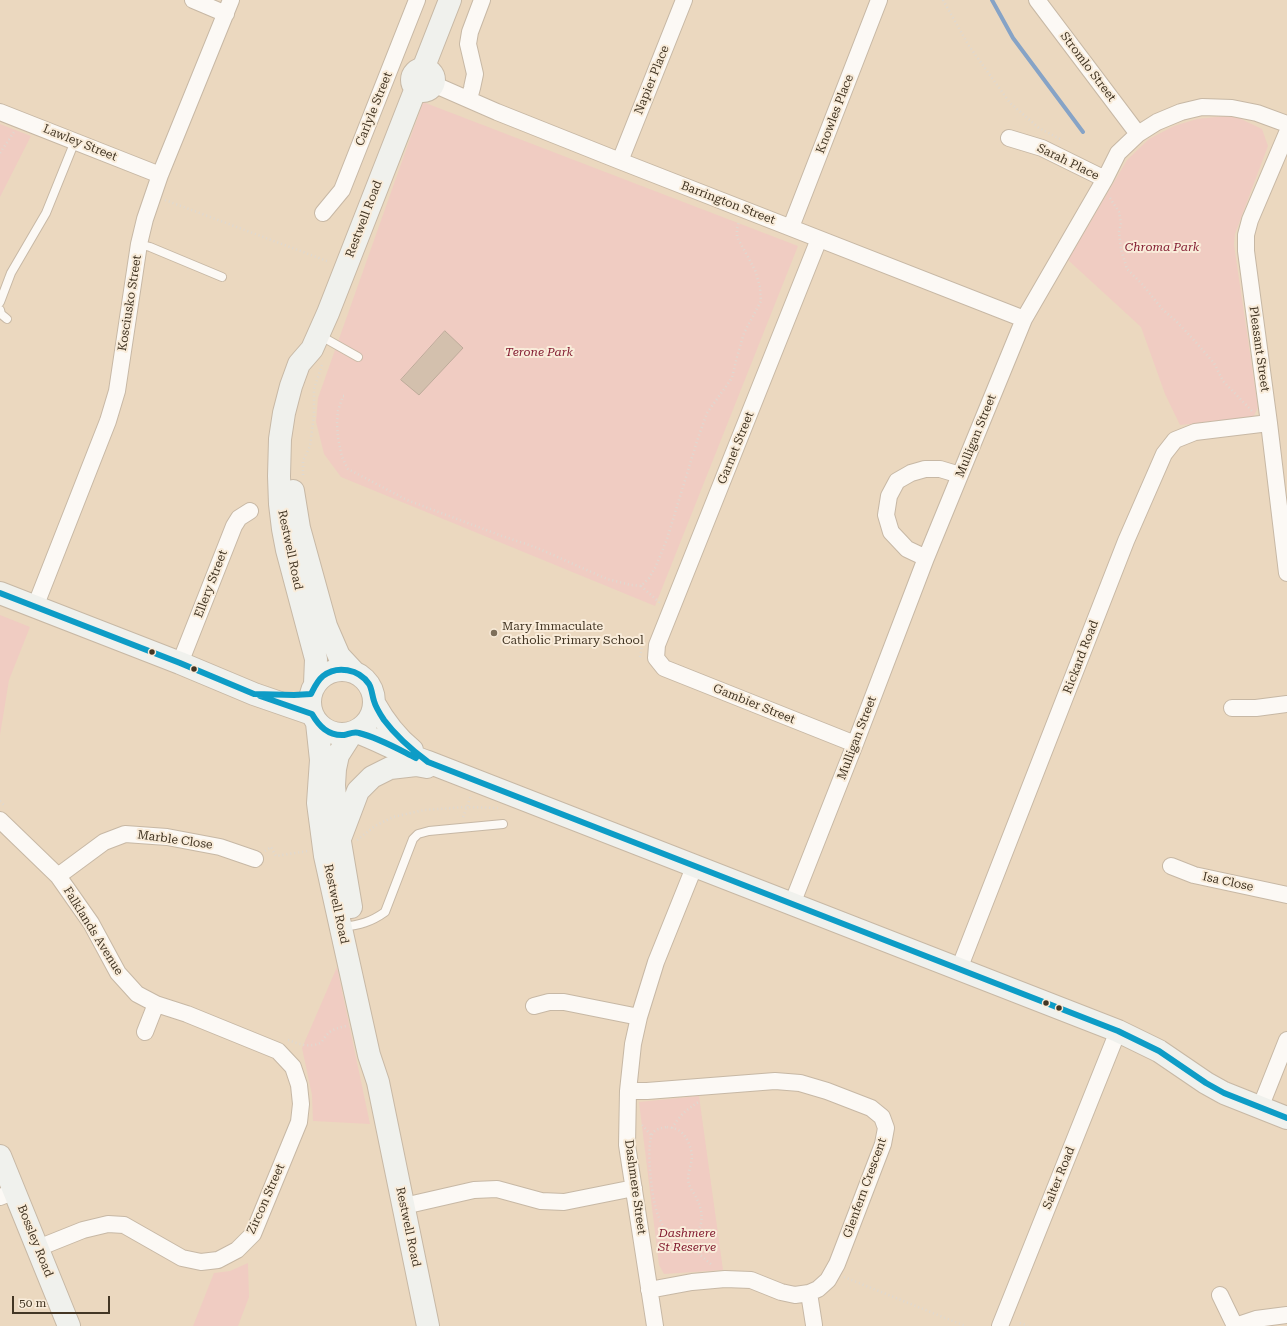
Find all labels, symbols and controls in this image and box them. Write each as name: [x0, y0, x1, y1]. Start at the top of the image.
street label: Stromlo Street: [1057, 29, 1119, 105]
street label: Napier Place: [632, 43, 672, 117]
street label: Carlyle Street: [353, 70, 395, 148]
street label: Knowles Place: [813, 72, 857, 156]
street label: Lawley Street: [41, 122, 119, 164]
street label: Sarah Place: [1035, 141, 1101, 183]
street label: Barrington Street: [679, 178, 777, 228]
street label: Restwell Road: [343, 179, 385, 259]
park label: Chroma Park: [1125, 240, 1199, 254]
street label: Kosciusko Street: [115, 254, 145, 352]
street label: Pleasant Street: [1246, 305, 1272, 393]
park label: Terone Park: [505, 345, 573, 359]
street label: Mulligan Street: [953, 392, 999, 480]
street label: Garnet Street: [715, 410, 757, 486]
street label: Restwell Road: [275, 509, 305, 591]
street label: Ellery Street: [191, 548, 231, 620]
street label: Rickard Road: [1060, 618, 1102, 696]
place label: Mary Immaculate Catholic Primary School: [502, 619, 644, 647]
marker: Mary Immaculate Catholic Primary School: [489, 628, 499, 638]
unlabelled marker: [147, 647, 157, 657]
unlabelled marker: [189, 664, 199, 674]
street label: Gambier Street: [711, 681, 797, 727]
street label: Mulligan Street: [834, 694, 880, 782]
street label: Marble Close: [137, 828, 213, 852]
street label: Restwell Road: [321, 863, 351, 945]
street label: Isa Close: [1201, 870, 1255, 894]
street label: Falklands Avenue: [60, 884, 126, 978]
unlabelled marker: [1041, 998, 1051, 1008]
unlabelled marker: [1054, 1003, 1064, 1013]
street label: Glenfern Crescent: [840, 1136, 890, 1240]
street label: Dashmere Street: [621, 1139, 649, 1235]
street label: Salter Road: [1040, 1145, 1078, 1211]
street label: Zircon Street: [244, 1162, 288, 1236]
street label: Restwell Road: [393, 1186, 423, 1268]
street label: Bossley Road: [14, 1203, 56, 1279]
park label: Dashmere St Reserve: [658, 1226, 716, 1254]
scale bar: [14, 1288, 112, 1314]
text: 50 m: [19, 1296, 46, 1310]

